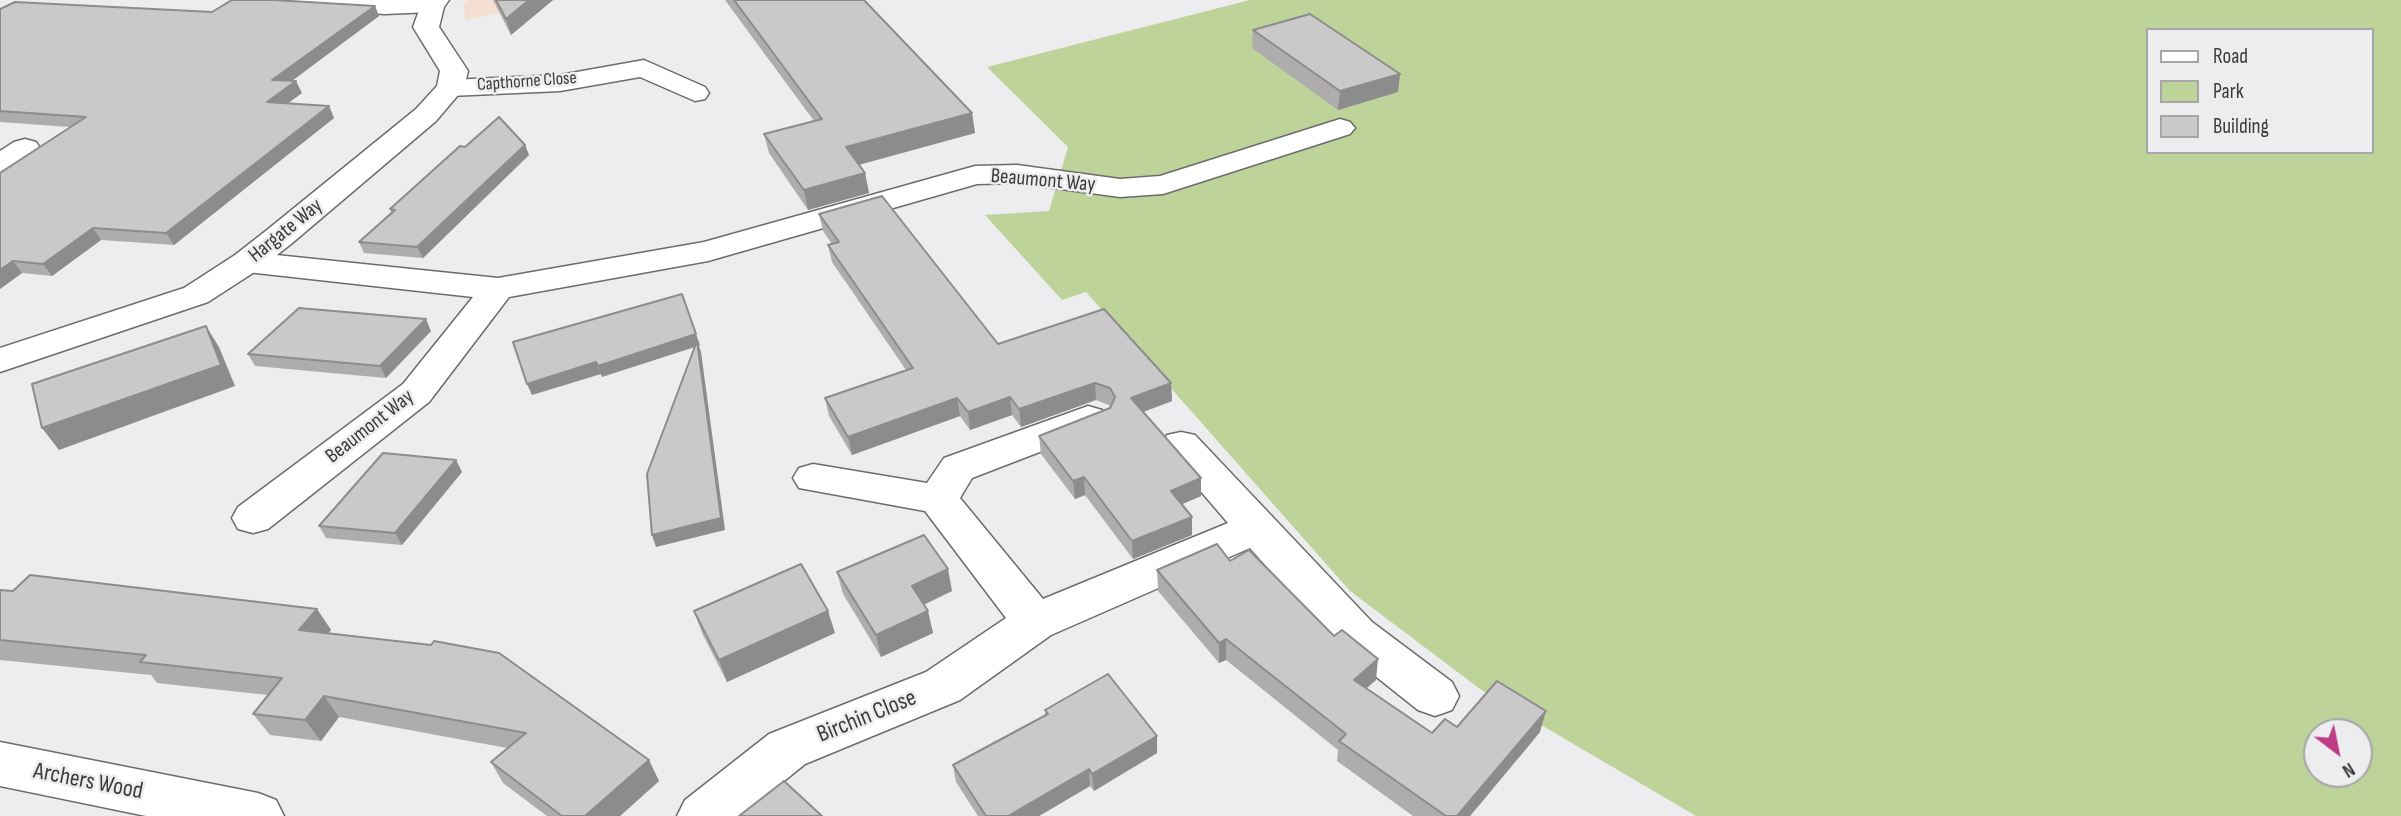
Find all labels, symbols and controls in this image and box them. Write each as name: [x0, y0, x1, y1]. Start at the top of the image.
legend: [2146, 28, 2373, 154]
text: Road: [2213, 44, 2248, 69]
street label: Capthorne Close: [477, 68, 577, 96]
text: Park: [2213, 79, 2244, 104]
text: Building: [2213, 114, 2269, 139]
street label: Beaumont Way: [990, 164, 1096, 198]
street label: Hargate Way: [244, 194, 328, 268]
street label: Beaumont Way: [321, 385, 419, 469]
street label: Birchin Close: [813, 684, 921, 750]
north arrow: [2303, 718, 2373, 788]
street label: Archers Wood: [31, 757, 145, 807]
text: N: [2338, 757, 2359, 782]

